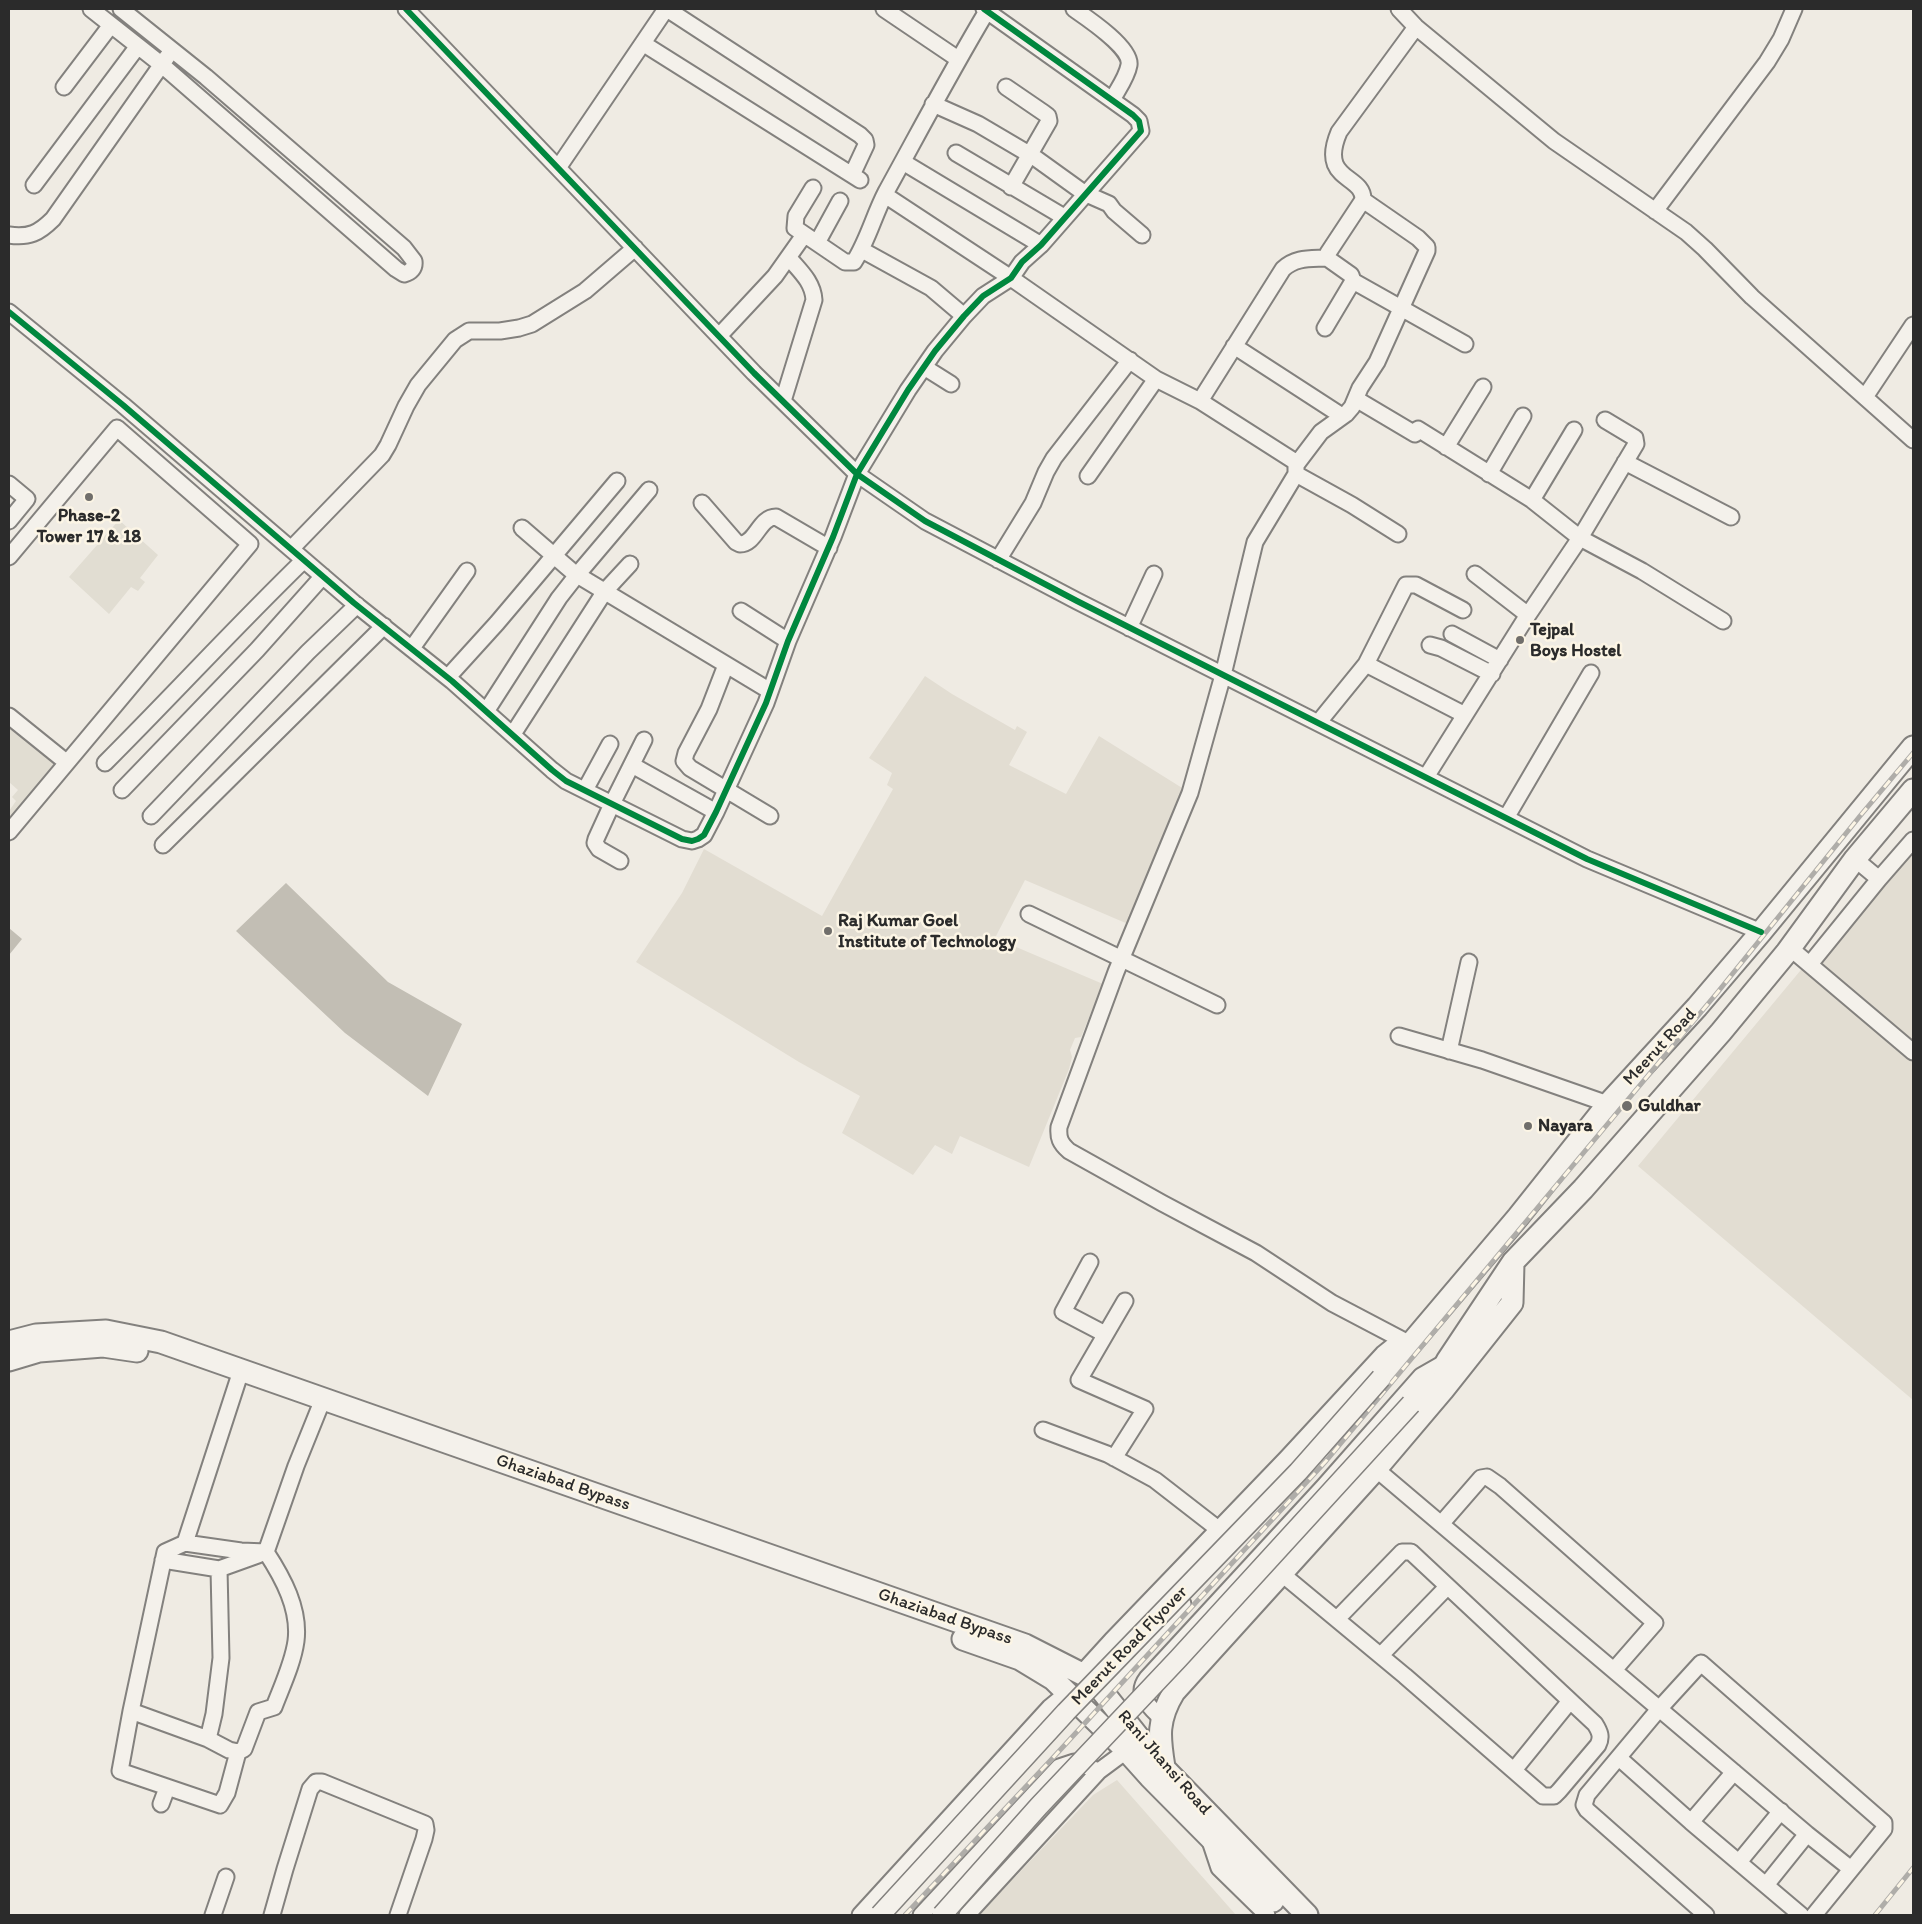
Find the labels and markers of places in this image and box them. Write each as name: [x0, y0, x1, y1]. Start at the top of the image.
marker: Phase-2 Tower 17 & 18: [83, 491, 95, 503]
place label: Phase-2 Tower 17 & 18: [37, 505, 141, 548]
place label: Tejpal Boys Hostel: [1530, 619, 1621, 662]
marker: Tejpal Boys Hostel: [1514, 634, 1526, 646]
place label: Raj Kumar Goel Institute of Technology: [838, 910, 1016, 952]
marker: Raj Kumar Goel Institute of Technology: [822, 925, 834, 937]
place label: Guldhar: [1638, 1095, 1701, 1117]
marker: Guldhar: [1620, 1099, 1634, 1113]
place label: Nayara: [1538, 1115, 1593, 1137]
marker: Nayara: [1522, 1120, 1534, 1132]

